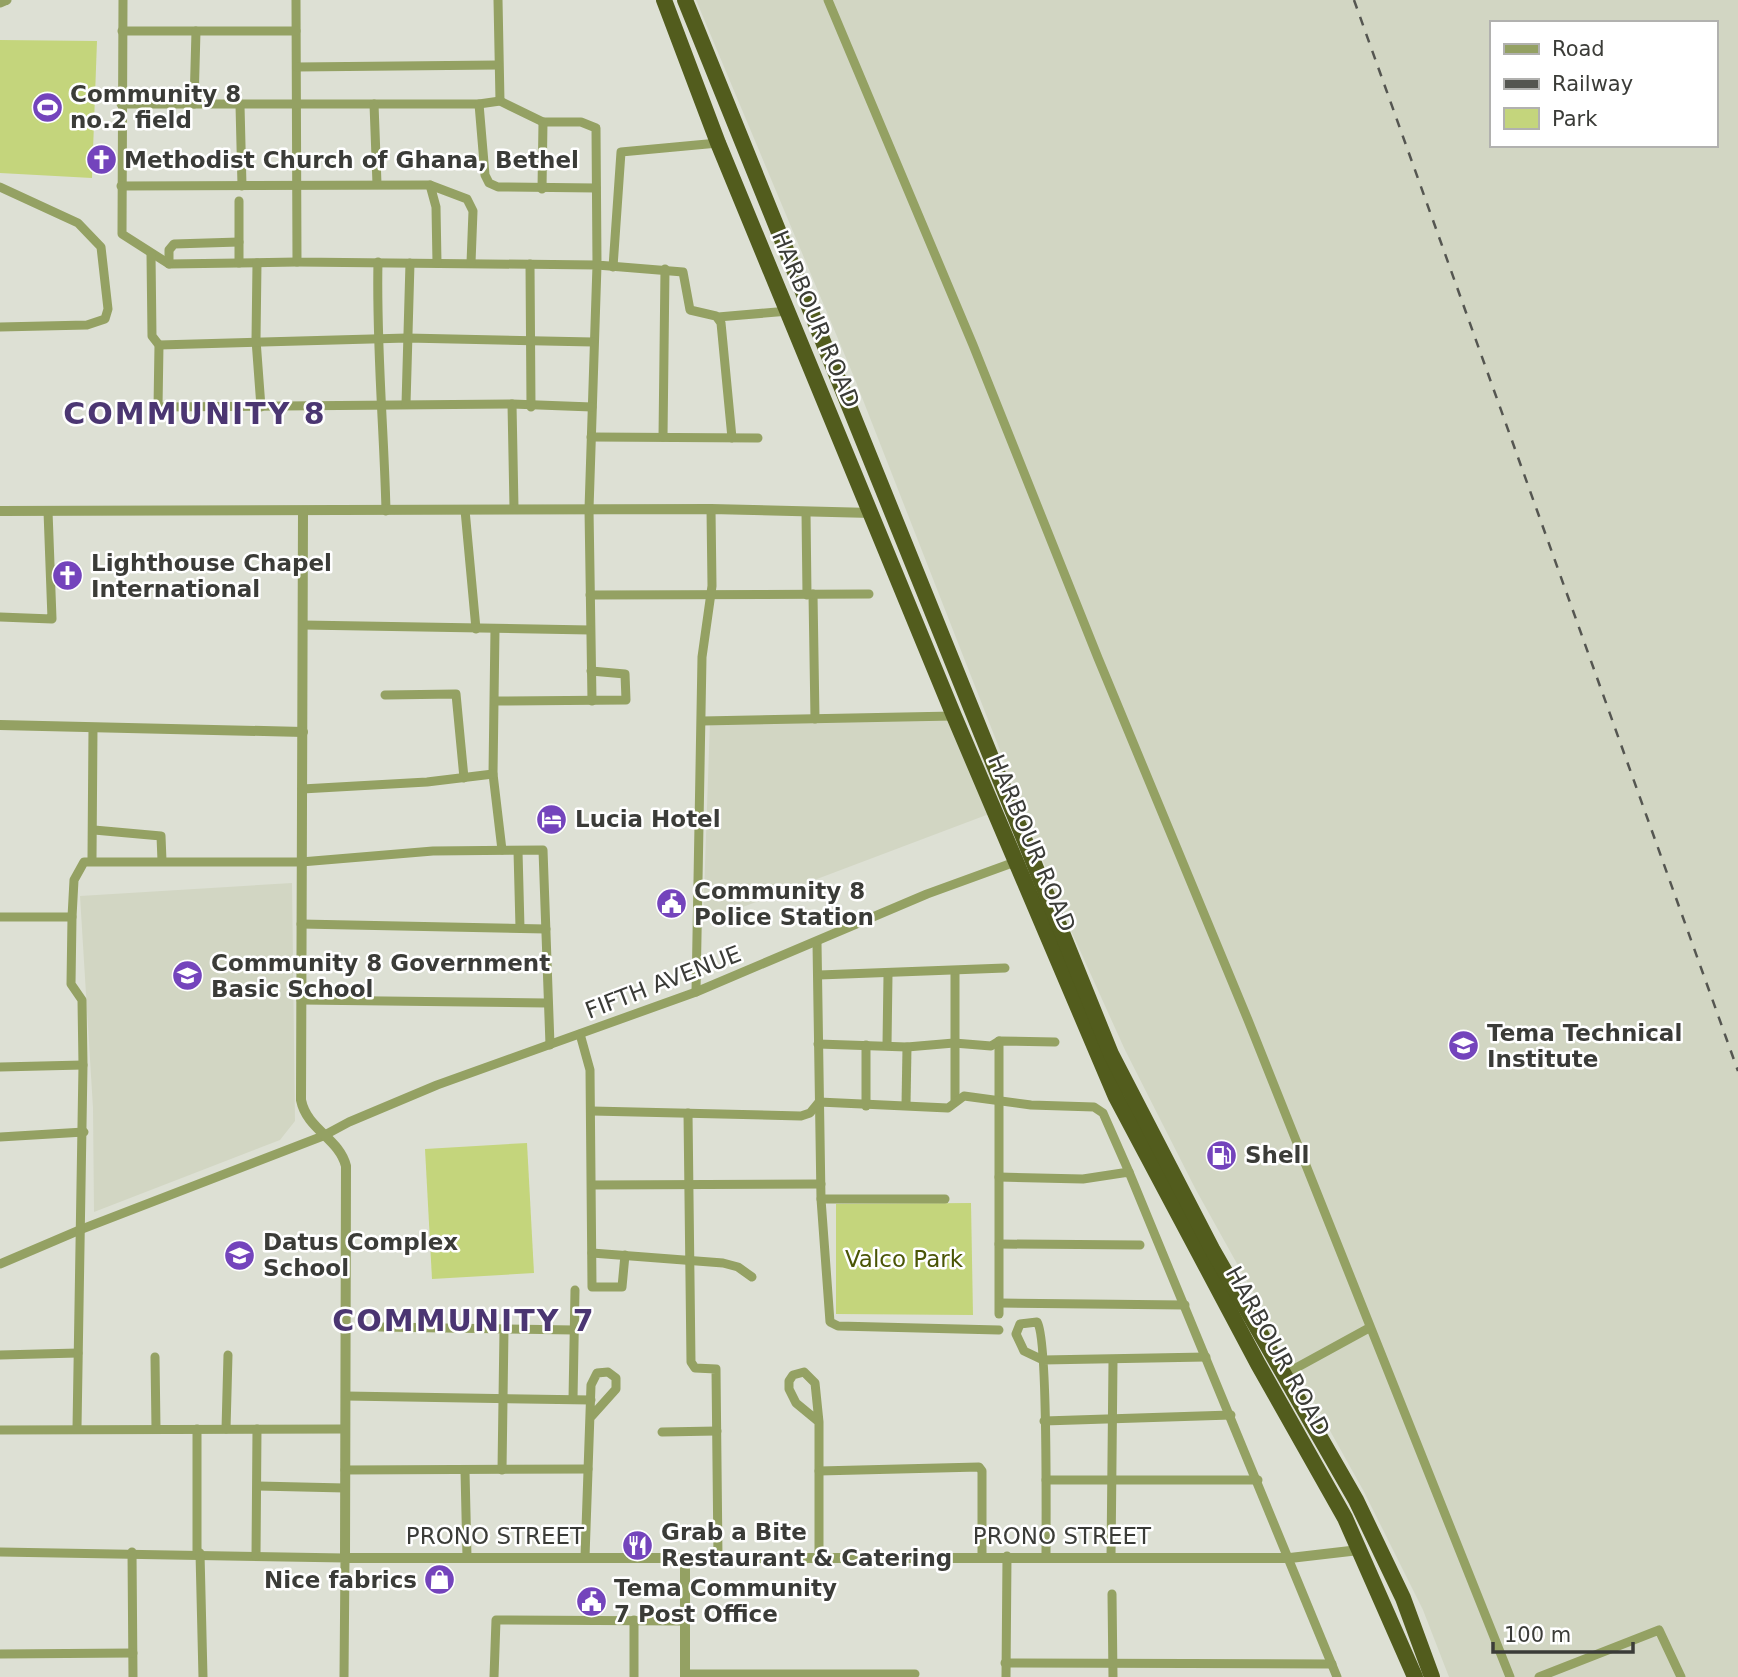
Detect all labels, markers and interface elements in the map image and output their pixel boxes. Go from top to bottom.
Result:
legend [1490,21,1717,147]
text: Road [1552,37,1605,61]
text: Railway [1552,72,1633,96]
place label: Community 8 no.2 field [70,81,241,133]
sports icon: Community 8 no.2 field [30,90,64,124]
text: Park [1552,107,1598,131]
church icon: Methodist Church of Ghana, Bethel [84,143,118,177]
place label: Methodist Church of Ghana, Bethel [124,147,579,173]
street label: HARBOUR ROAD [767,227,865,411]
district label: COMMUNITY 8 [63,396,327,431]
place label: Lighthouse Chapel International [91,550,332,602]
church icon: Lighthouse Chapel International [51,559,85,593]
street label: HARBOUR ROAD [983,751,1081,935]
hotel icon: Lucia Hotel [535,802,569,836]
place label: Lucia Hotel [575,806,721,832]
place label: Community 8 Police Station [694,878,874,930]
public building icon: Community 8 Police Station [654,887,688,921]
street label: FIFTH AVENUE [582,940,744,1024]
place label: Community 8 Government Basic School [211,950,550,1002]
school or university icon: Community 8 Government Basic School [171,959,205,993]
place label: Tema Technical Institute [1487,1020,1682,1072]
school or university icon: Tema Technical Institute [1447,1029,1481,1063]
fuel station icon: Shell [1205,1138,1239,1172]
place label: Shell [1245,1142,1309,1168]
place label: Datus Complex School [263,1229,458,1281]
school or university icon: Datus Complex School [223,1238,257,1272]
park label: Valco Park [845,1246,964,1272]
street label: HARBOUR ROAD [1221,1262,1335,1440]
district label: COMMUNITY 7 [332,1303,596,1338]
place label: Grab a Bite Restaurant & Catering [661,1519,952,1571]
street label: PRONO STREET [406,1523,585,1549]
street label: PRONO STREET [973,1523,1152,1549]
restaurant icon: Grab a Bite Restaurant & Catering [621,1528,655,1562]
shop icon: Nice fabrics [423,1563,457,1597]
place label: Nice fabrics [264,1567,417,1593]
place label: Tema Community 7 Post Office [614,1575,837,1627]
public building icon: Tema Community 7 Post Office [574,1584,608,1618]
scale bar [1493,1610,1633,1654]
text: 100 m [1504,1623,1571,1647]

